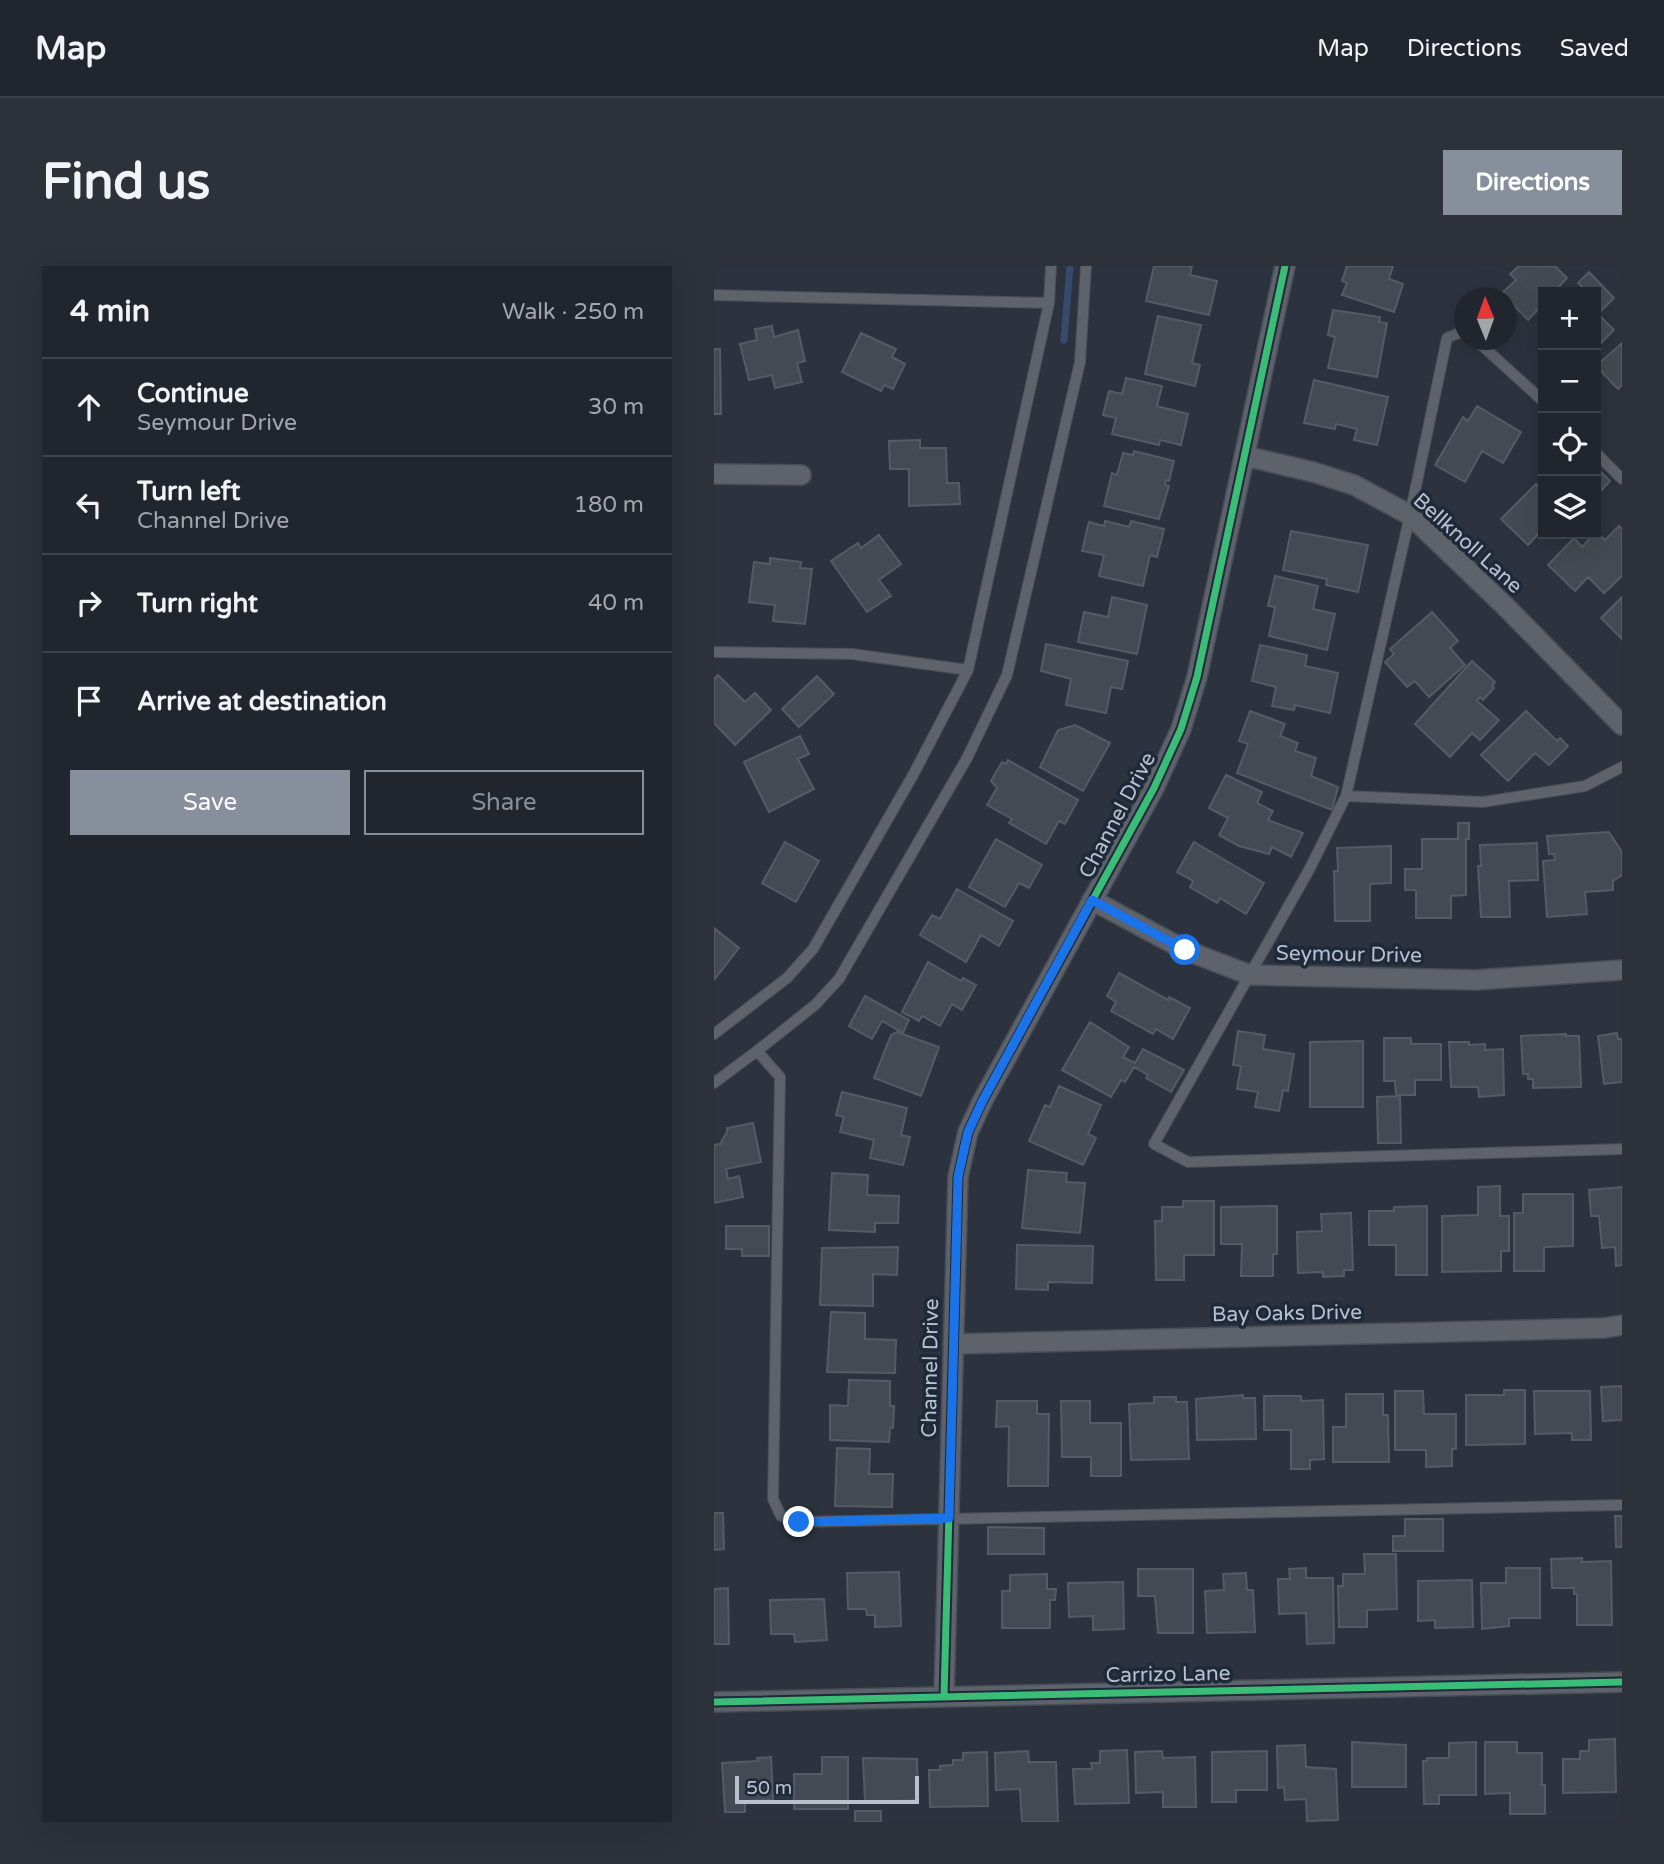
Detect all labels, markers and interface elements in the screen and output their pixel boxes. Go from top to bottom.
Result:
text: Map [35,29,106,68]
text: Map [1317,34,1369,63]
text: Directions [1407,34,1522,63]
text: Saved [1560,34,1629,63]
button: Directions [1443,150,1622,215]
text: Find us [42,153,210,212]
north arrow [1454,287,1517,350]
map controls [1538,287,1601,539]
button: + [1538,287,1601,350]
text: 4 min [70,293,150,330]
text: Walk · 250 m [502,298,644,326]
button: − [1538,350,1601,413]
text: Continue [137,378,249,409]
icon: ahead [70,388,108,426]
text: 30 m [588,393,644,421]
text: Seymour Drive [137,409,297,437]
button: locate [1538,413,1601,476]
text: Turn left [137,476,240,507]
button: layers [1538,476,1601,539]
icon: left [70,486,108,524]
street label: Bellknoll Lane [1408,488,1527,599]
text: 180 m [574,491,644,519]
text: Channel Drive [137,507,289,535]
icon: right [70,584,108,622]
text: Turn right [137,588,258,619]
text: 40 m [588,589,644,617]
icon: arrive [70,682,108,720]
text: Arrive at destination [137,686,387,717]
street label: Channel Drive [1074,748,1161,882]
button: Save [70,770,350,835]
button: Share [364,770,644,835]
route start [1169,934,1200,965]
street label: Seymour Drive [1276,941,1422,968]
street label: Channel Drive [917,1298,944,1438]
street label: Bay Oaks Drive [1212,1300,1362,1327]
route end [783,1506,814,1537]
street label: Carrizo Lane [1105,1661,1231,1688]
scale bar [735,1773,919,1805]
text: 50 m [746,1777,792,1799]

